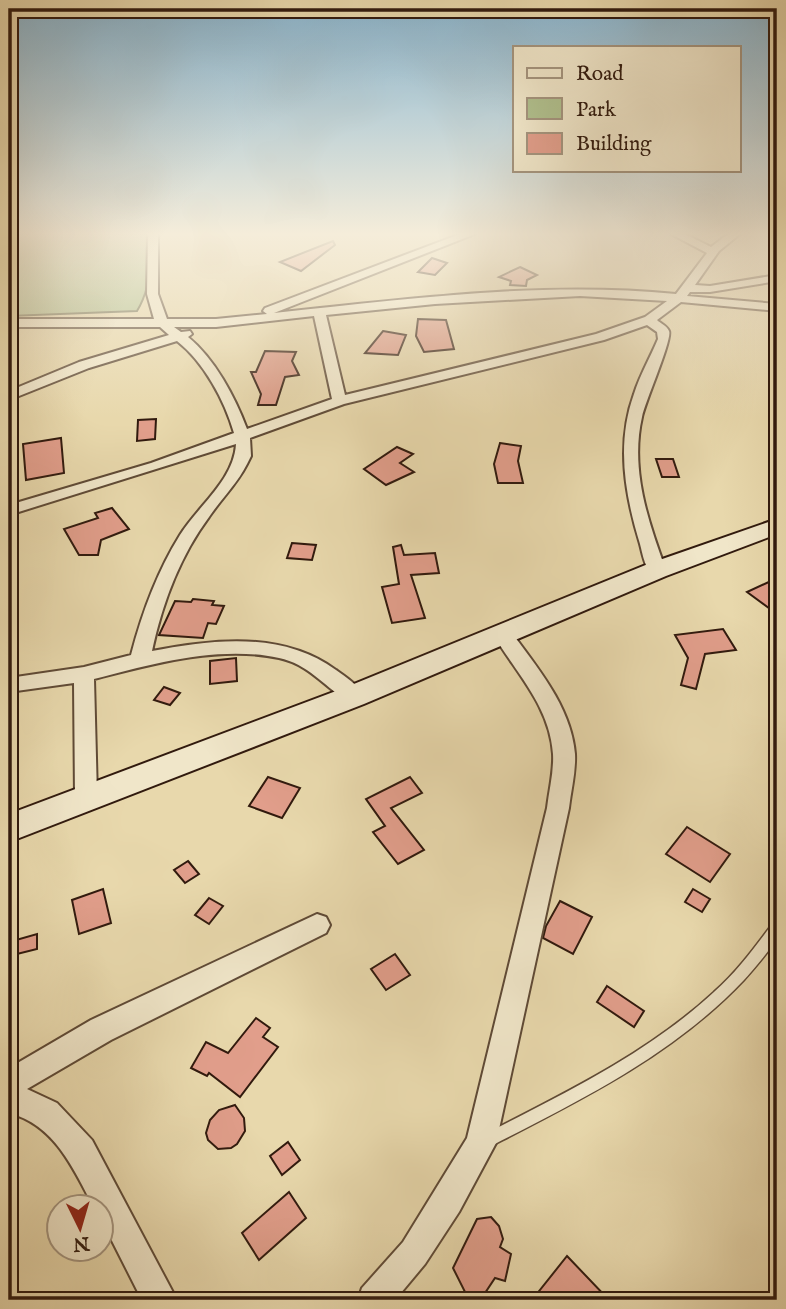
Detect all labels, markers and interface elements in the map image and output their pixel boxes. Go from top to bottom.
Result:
legend [513,46,740,172]
text: Road [576,61,624,88]
text: Park [576,97,617,124]
text: Building [576,131,652,158]
north arrow [46,1194,116,1264]
text: N [72,1230,92,1256]

